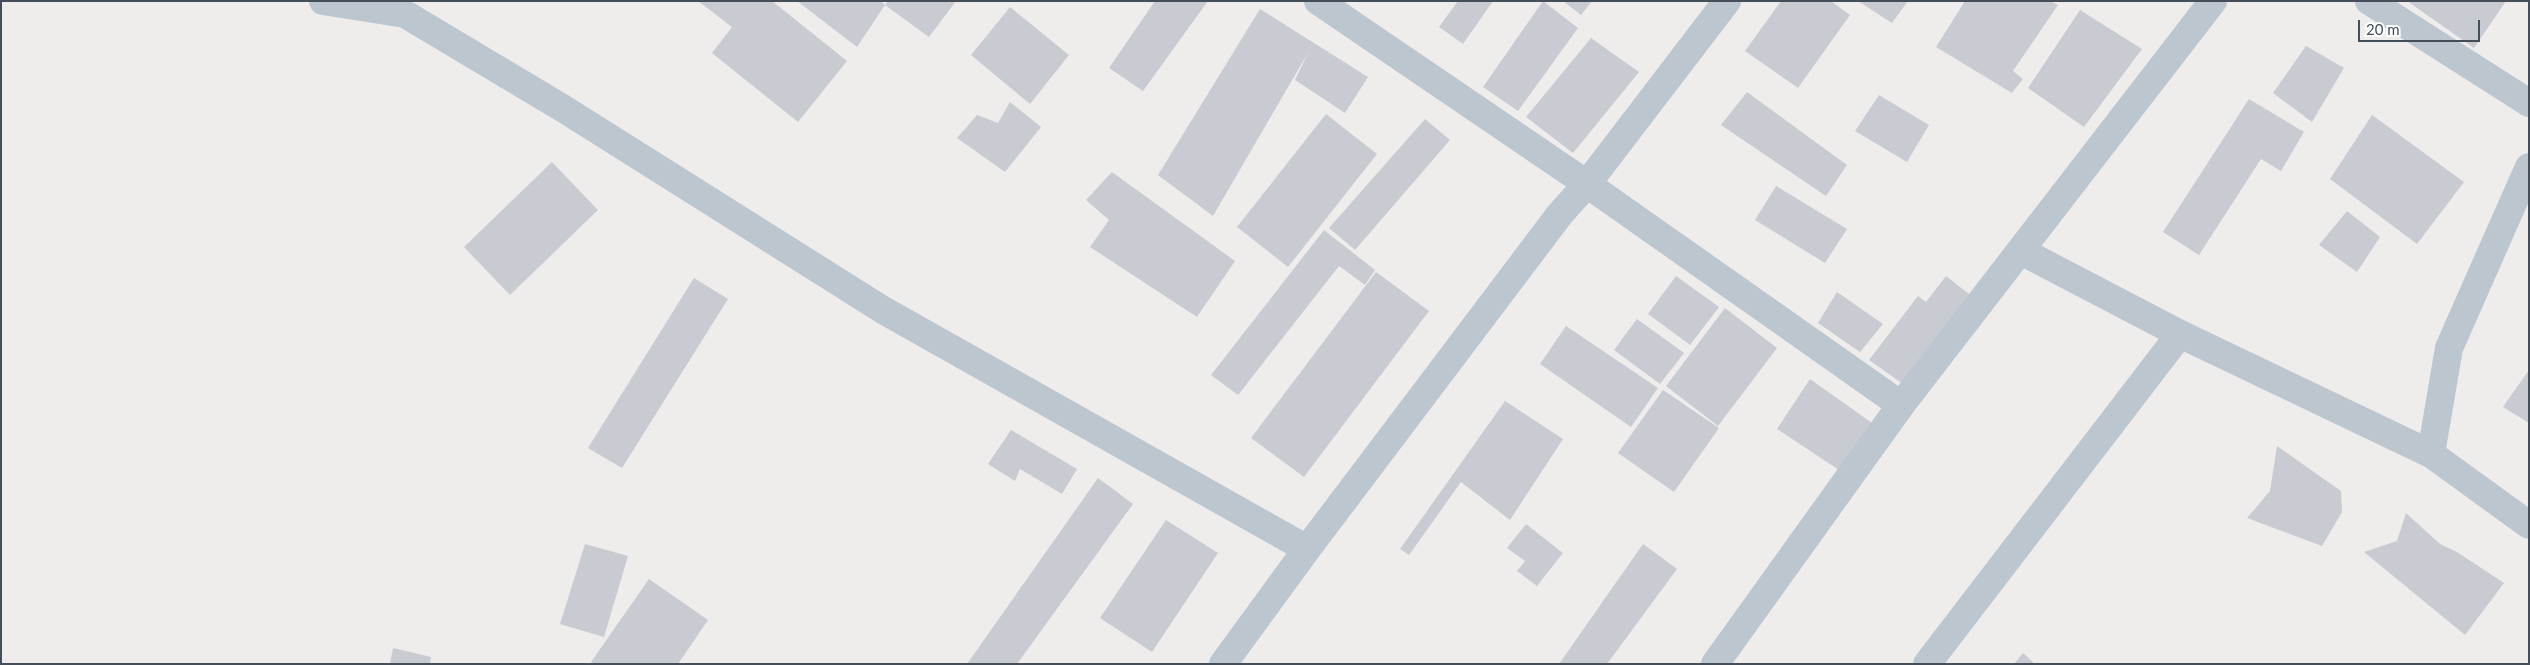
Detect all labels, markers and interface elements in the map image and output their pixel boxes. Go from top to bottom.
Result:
scale bar [2360,10,2482,42]
text: 20 m [2366,20,2400,38]

